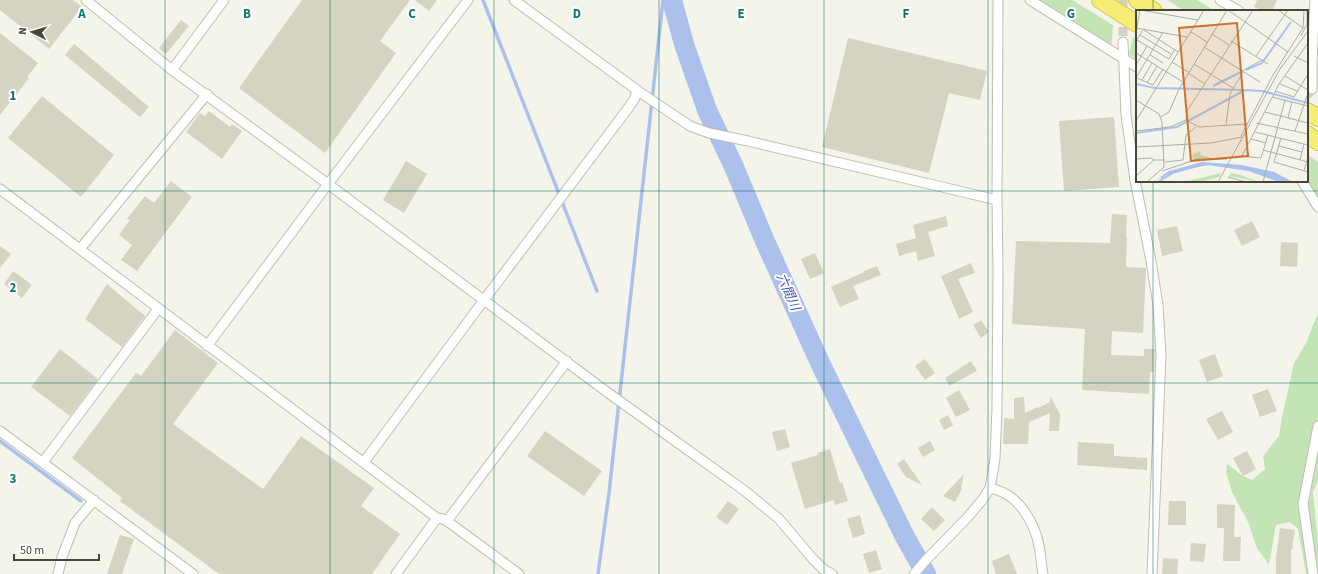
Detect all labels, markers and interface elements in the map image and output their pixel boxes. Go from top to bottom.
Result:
text: A [77,5,86,23]
text: B [243,5,251,23]
text: C [408,5,416,23]
text: D [573,5,581,23]
text: E [737,5,745,23]
text: F [903,5,910,23]
text: G [1067,5,1075,23]
inset map [1136,10,1308,182]
north arrow [12,12,52,52]
text: N [15,27,30,35]
text: 1 [10,87,17,105]
water label: 六間川 [772,271,805,315]
text: 2 [10,279,17,297]
text: 3 [10,470,17,488]
scale bar [14,536,99,562]
text: 50 m [20,542,44,559]

